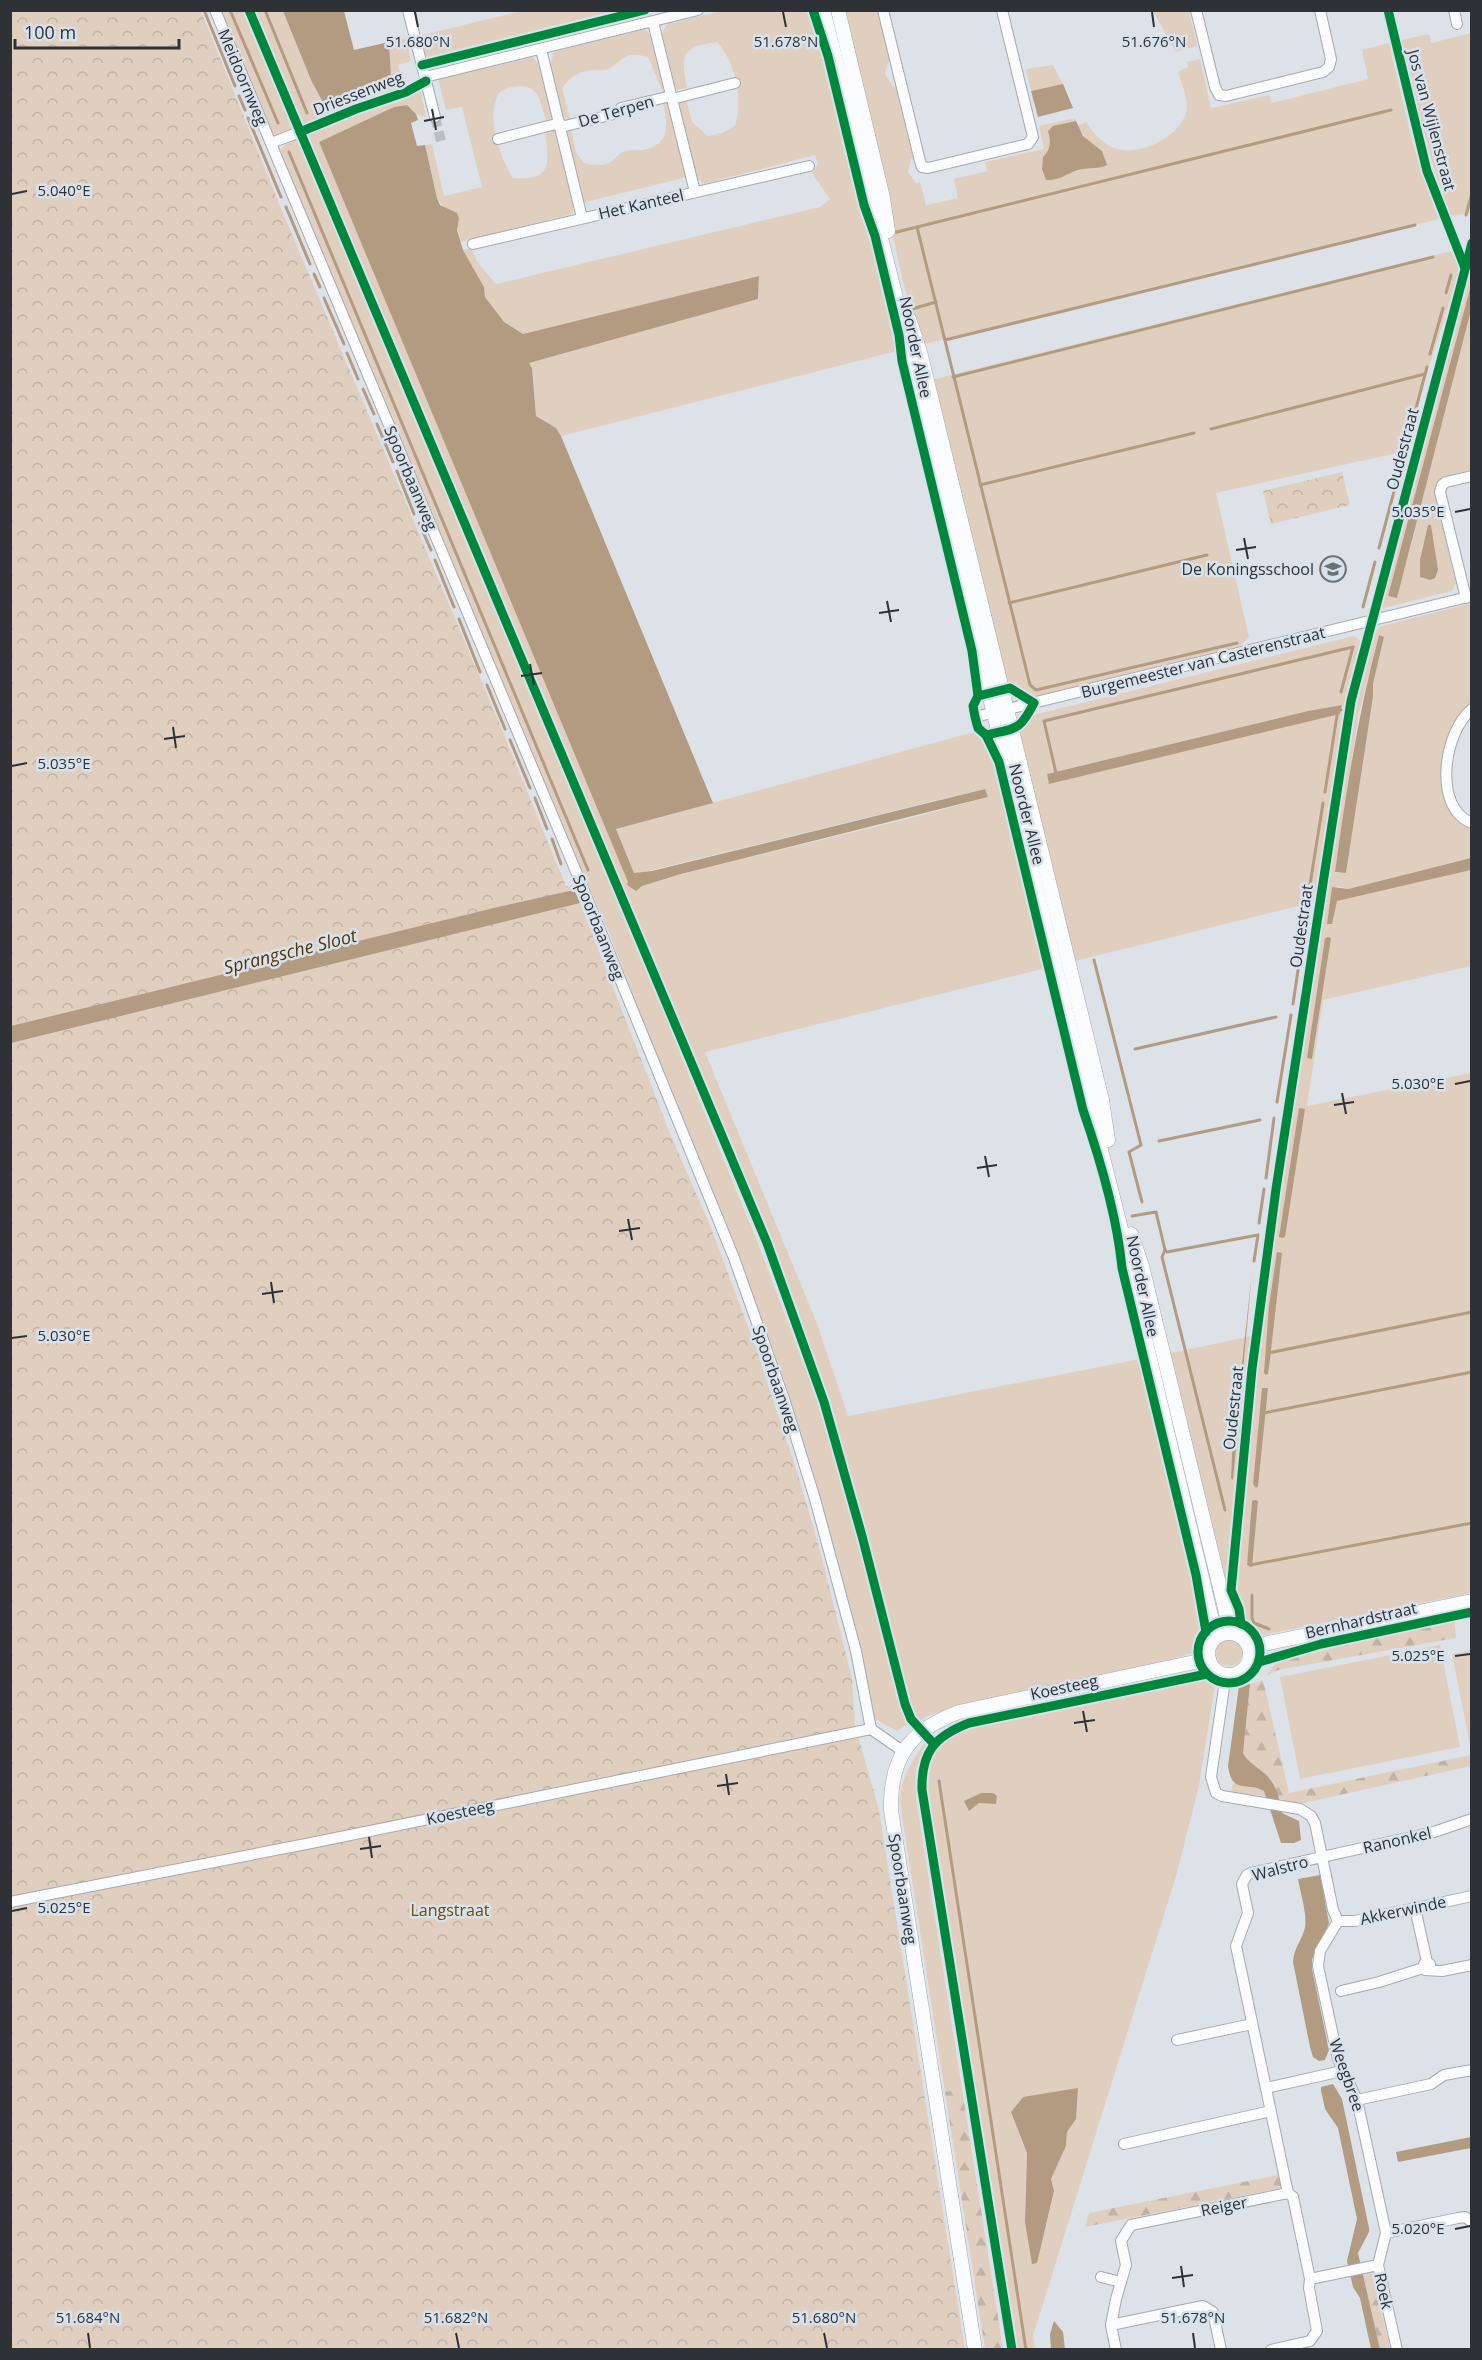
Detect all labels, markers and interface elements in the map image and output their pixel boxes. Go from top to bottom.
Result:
scale bar [15,12,178,50]
text: 100 m [24,20,76,44]
street label: Meidoornweg [213,25,273,129]
text: 51.680°N [386,31,450,51]
text: 51.678°N [754,31,818,51]
text: 51.676°N [1122,31,1186,51]
street label: Jos van Wijlenstraat [1402,45,1462,193]
street label: Driessenweg [310,66,407,120]
street label: De Terpen [576,90,656,132]
text: 5.040°E [37,180,91,200]
street label: Het Kanteel [596,184,686,224]
street label: Noorder Allee [894,294,938,400]
street label: Oudestraat [1380,405,1424,493]
street label: Spoorbaanweg [379,422,443,534]
text: 5.035°E [1391,501,1445,521]
school or university icon: De Koningsschool [1318,554,1348,584]
place label: De Koningsschool [1181,558,1314,580]
street label: Burgemeester van Casterenstraat [1079,621,1328,703]
text: 5.035°E [37,753,91,773]
street label: Noorder Allee [1004,761,1050,867]
street label: Spoorbaanweg [568,871,630,983]
street label: Oudestraat [1284,882,1318,969]
water label: Sprangsche Sloot [221,923,360,979]
text: 5.030°E [1391,1073,1445,1093]
street label: Noorder Allee [1121,1233,1165,1339]
street label: Spoorbaanweg [747,1323,805,1436]
text: 5.030°E [37,1325,91,1345]
street label: Oudestraat [1218,1365,1248,1451]
street label: Bernhardstraat [1303,1596,1419,1644]
text: 5.025°E [1391,1645,1445,1665]
street label: Koesteeg [1028,1669,1100,1705]
street label: Koesteeg [424,1794,496,1830]
street label: Ranonkel [1361,1821,1433,1859]
street label: Spoorbaanweg [883,1832,923,1946]
street label: Walstro [1250,1850,1310,1886]
street label: Akkerwinde [1358,1890,1448,1930]
text: 5.025°E [37,1897,91,1917]
park label: Langstraat [410,1899,490,1921]
street label: Weegbree [1324,2036,1370,2114]
street label: Reiger [1199,2191,1250,2221]
text: 5.020°E [1391,2218,1445,2238]
street label: Roek [1369,2271,1399,2312]
text: 51.684°N [56,2307,120,2327]
text: 51.682°N [424,2307,488,2327]
text: 51.680°N [792,2307,856,2327]
text: 51.678°N [1161,2307,1225,2327]

